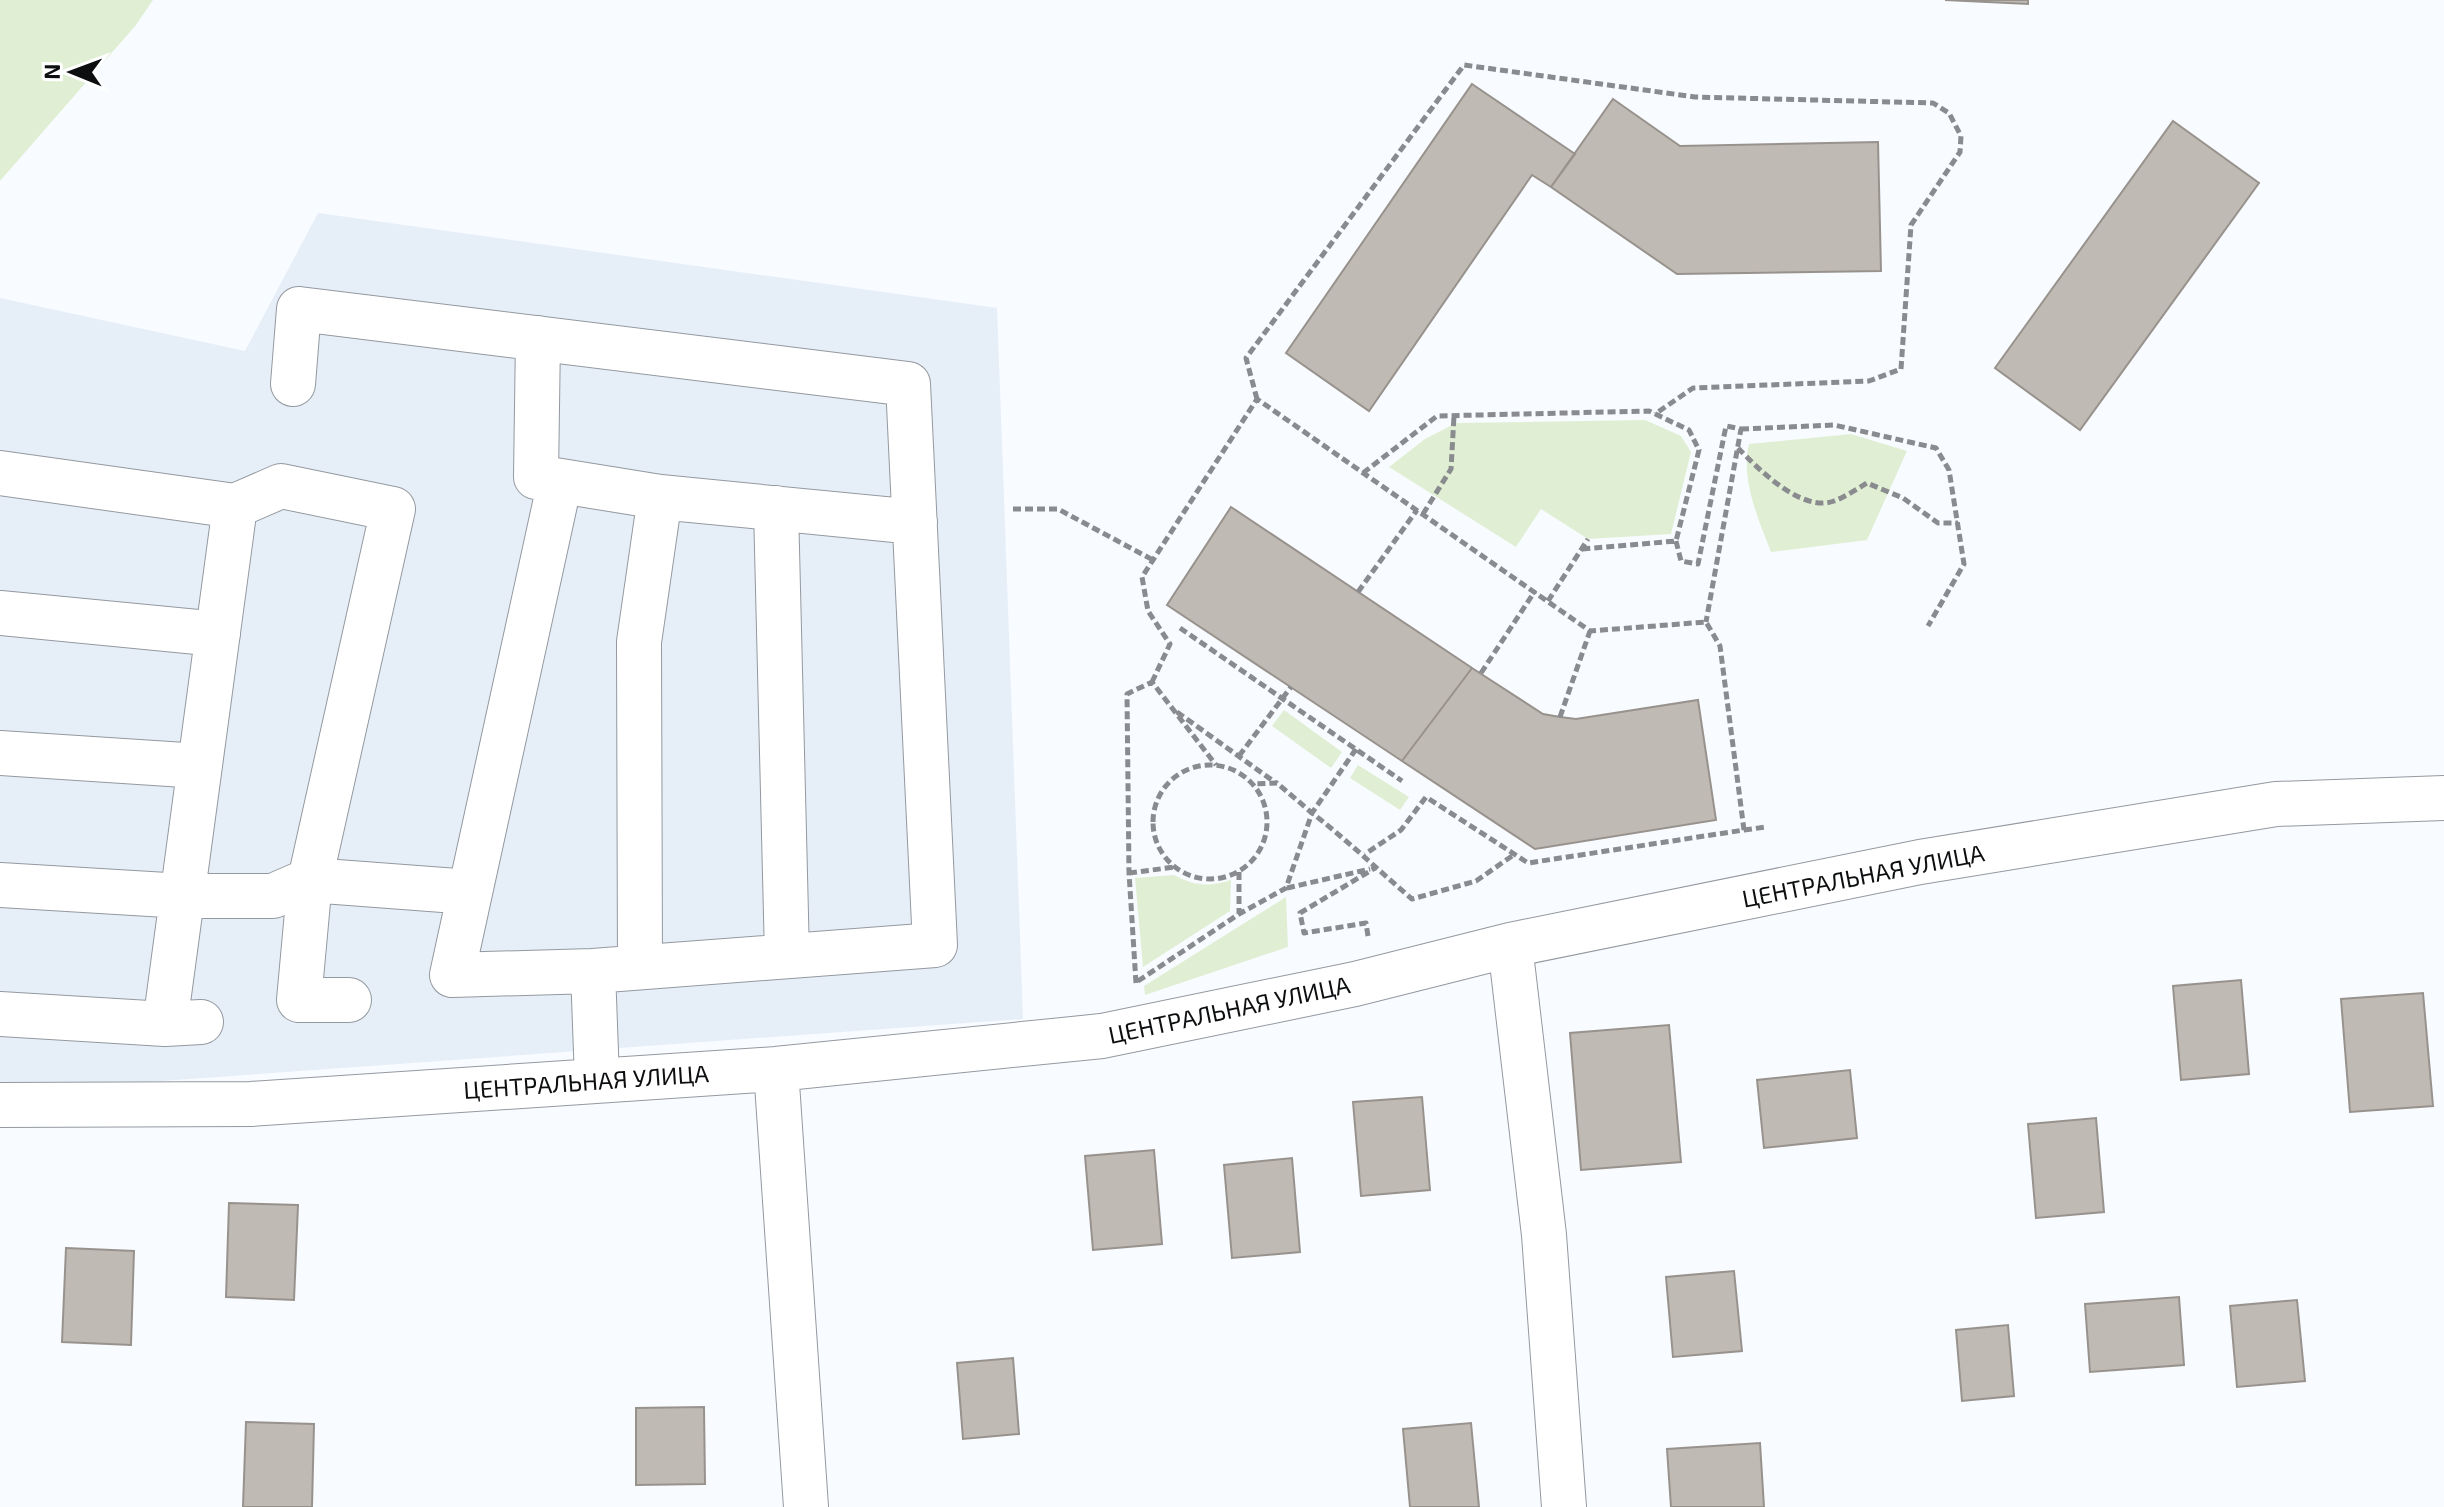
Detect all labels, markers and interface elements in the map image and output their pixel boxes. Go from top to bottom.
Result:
north arrow [32,32,112,112]
text: N [38,63,64,80]
street label: ЦЕНТРАЛЬНАЯ УЛИЦА [1739,837,1987,913]
street label: ЦЕНТРАЛЬНАЯ УЛИЦА [1106,969,1352,1049]
street label: ЦЕНТРАЛЬНАЯ УЛИЦА [462,1058,710,1104]

